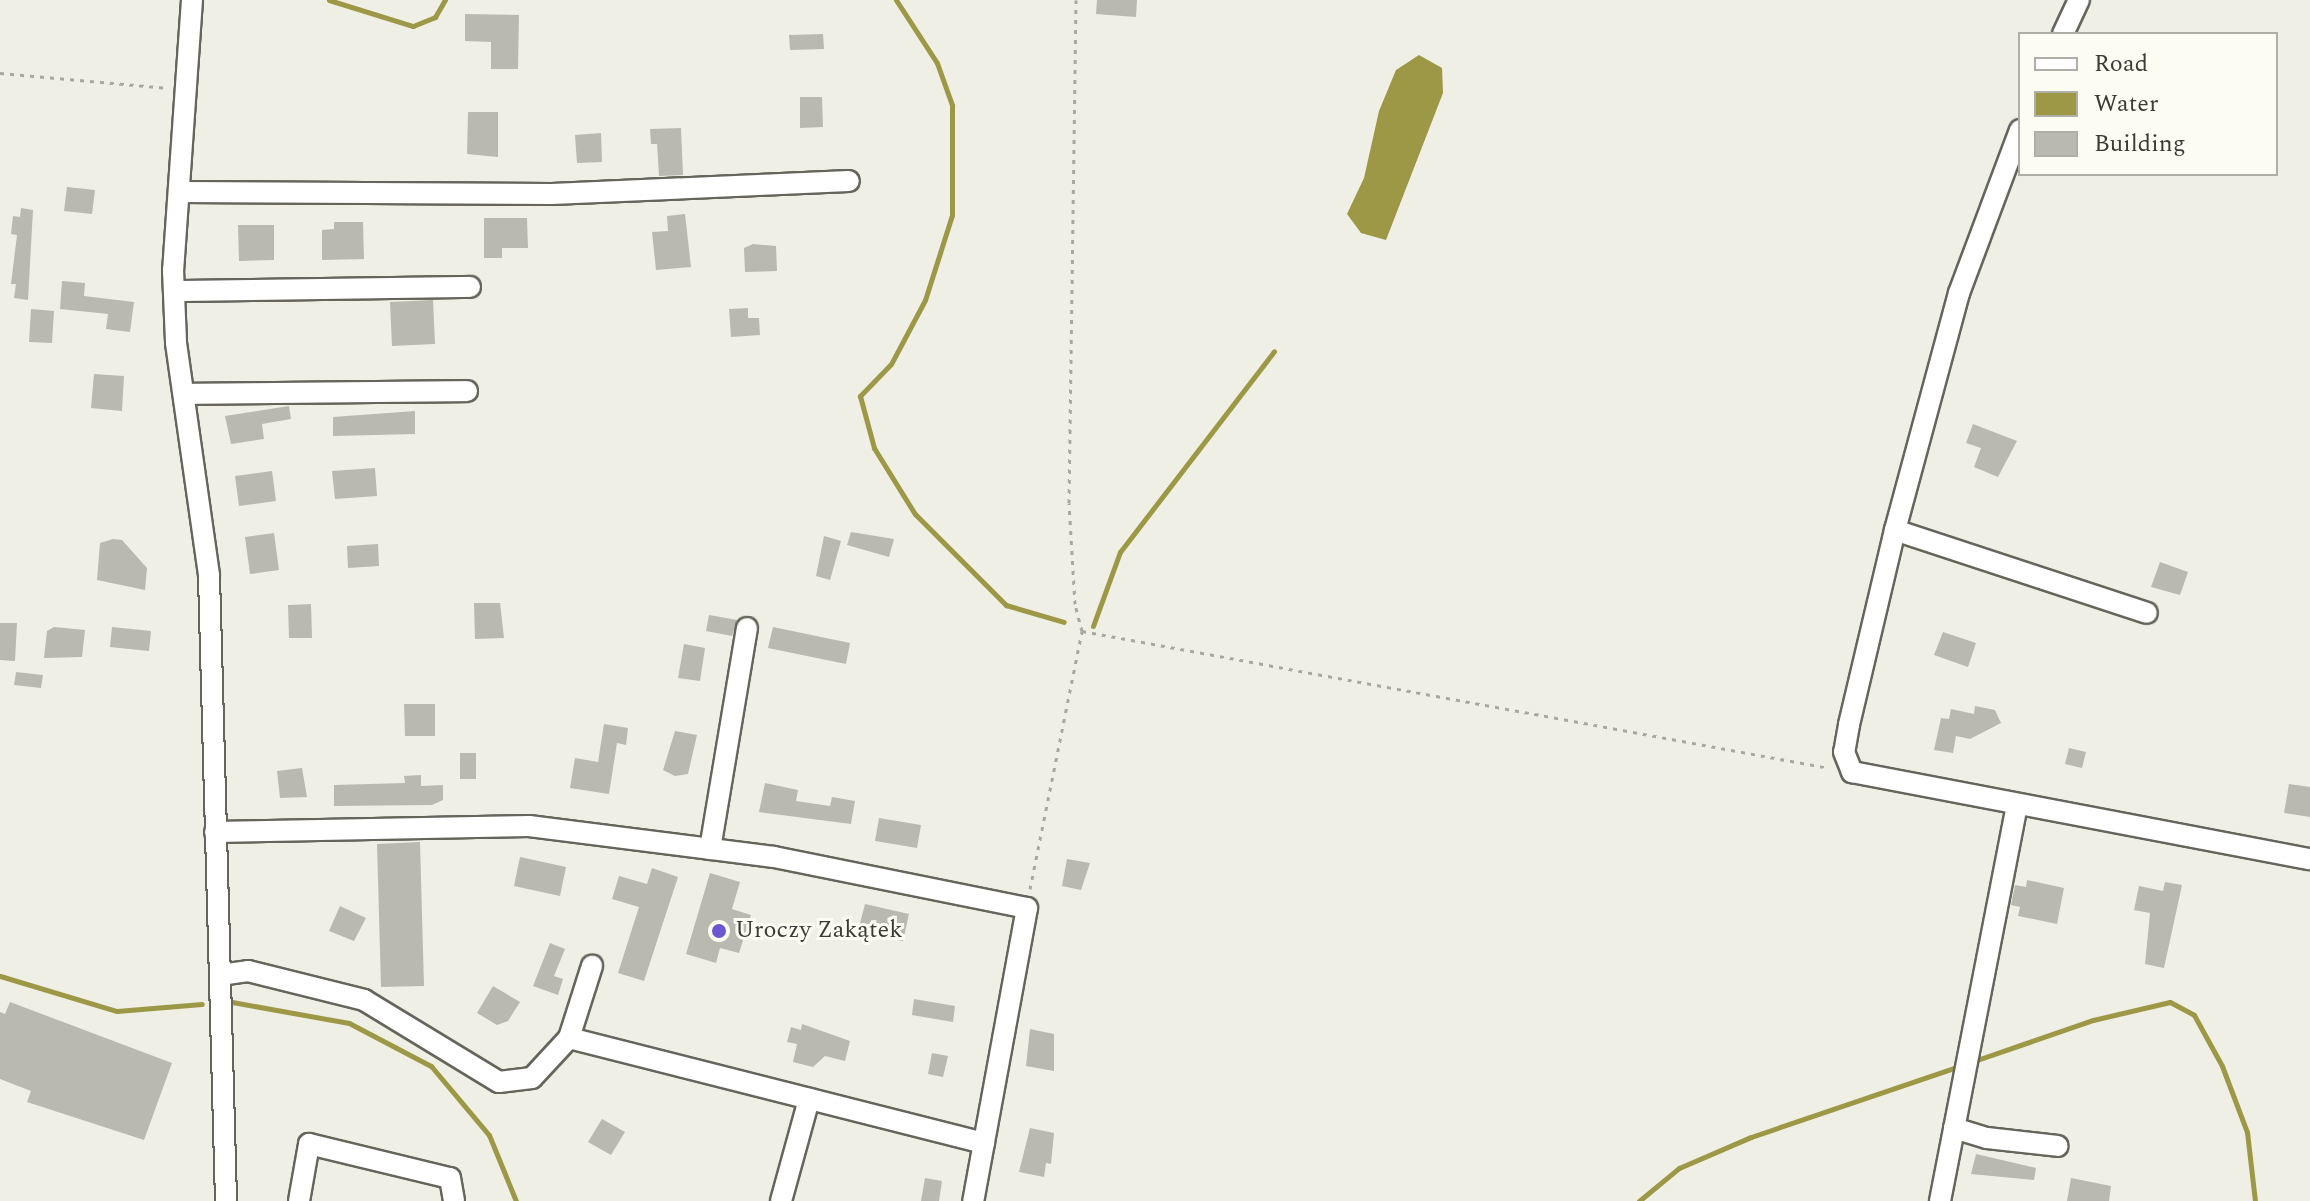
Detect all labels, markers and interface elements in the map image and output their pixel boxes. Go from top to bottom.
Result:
legend [2018,32,2278,176]
text: Road [2094,46,2148,82]
text: Water [2094,86,2158,122]
text: Building [2094,126,2186,162]
place label: Uroczy Zakątek [735,917,903,945]
marker: Uroczy Zakątek [710,922,728,940]

